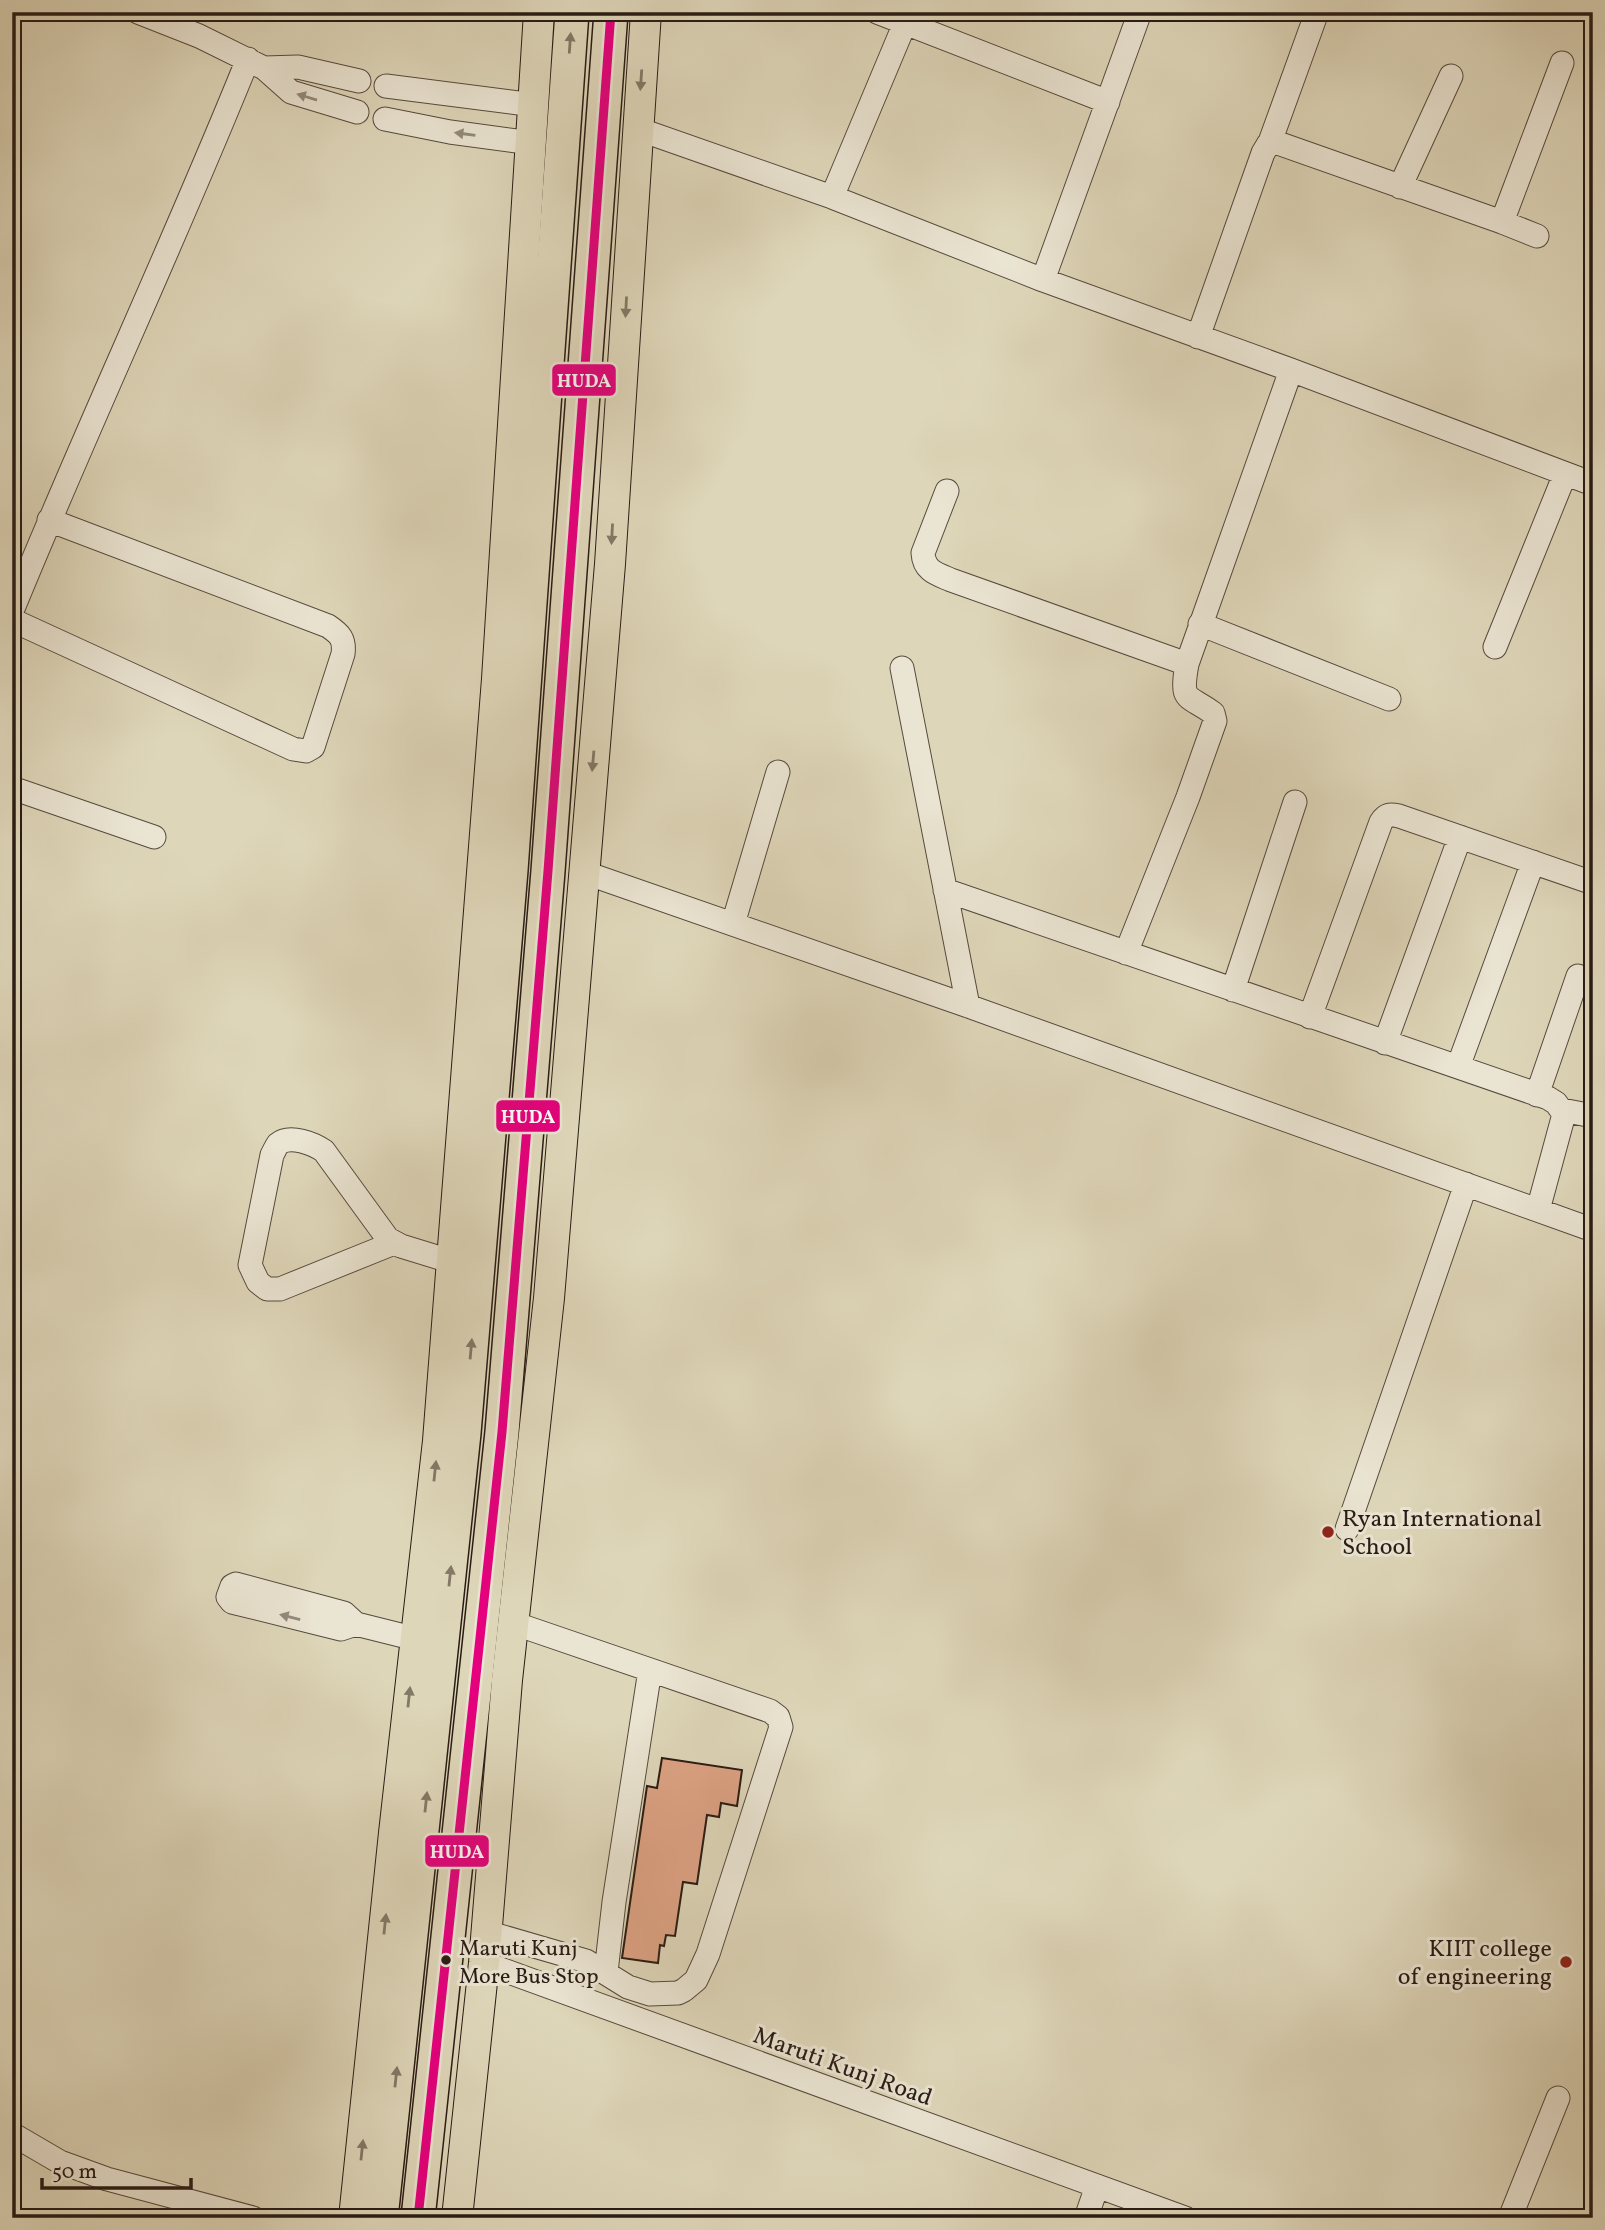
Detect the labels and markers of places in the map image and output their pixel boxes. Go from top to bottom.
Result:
place label: Ryan International School [1342,1503,1542,1565]
marker: Ryan International School [1320,1524,1336,1540]
place label: KIIT college of engineering [1398,1933,1552,1995]
place label: Maruti Kunj More Bus Stop [459,1934,599,1993]
marker: Maruti Kunj More Bus Stop [439,1953,453,1967]
marker: KIIT college of engineering [1558,1954,1574,1970]

